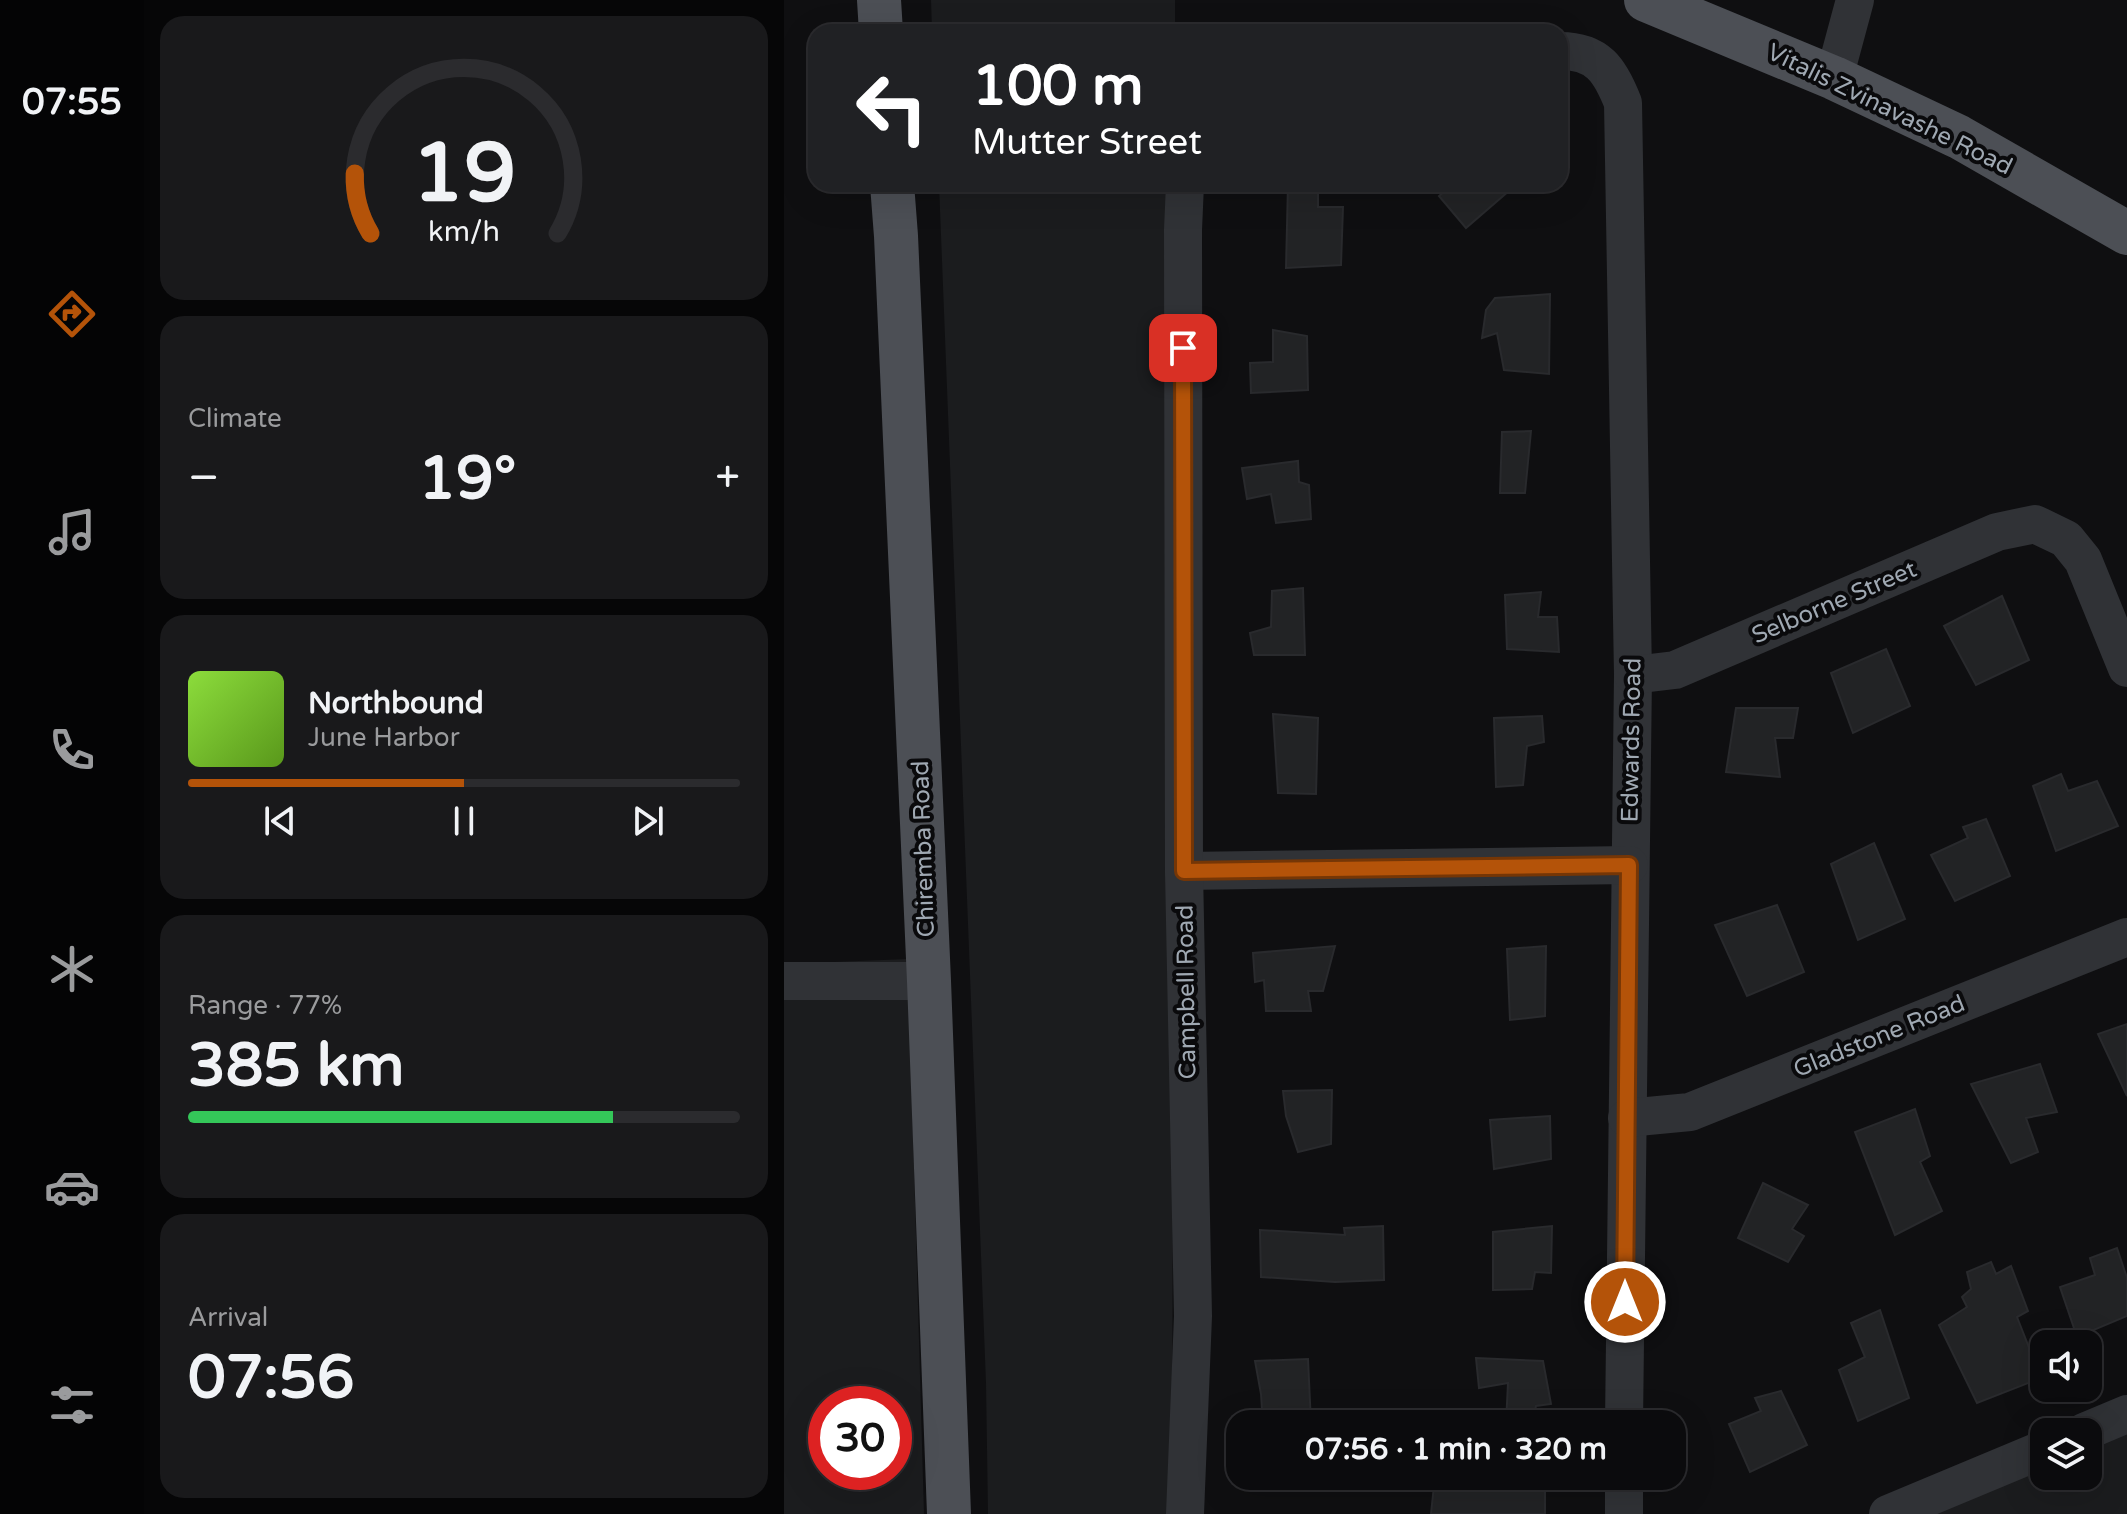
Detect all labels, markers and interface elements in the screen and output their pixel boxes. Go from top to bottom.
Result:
street label: Vitalis Zvinavashe Road [1763,37,2017,181]
text: 100 m [972,53,1143,120]
icon: left [840,56,944,160]
text: 07:55 [22,81,122,124]
text: Mutter Street [972,121,1202,164]
text: 19 [412,123,516,223]
text: km/h [428,215,500,249]
icon: directions [44,286,100,342]
pin [1149,314,1217,382]
icon: arrive [1161,326,1205,370]
text: Climate [188,403,282,434]
text: 19° [418,443,516,515]
text: − [188,452,219,505]
text: + [715,452,740,505]
icon: music [44,504,100,560]
street label: Selborne Street [1747,555,1921,650]
street label: Edwards Road [1616,658,1647,823]
text: Northbound [308,685,484,722]
icon: phone [44,722,100,778]
text: June Harbor [308,722,460,753]
street label: Chiremba Road [906,760,941,938]
icon: previous [258,799,302,843]
icon: pause [442,799,486,843]
icon: next [626,799,670,843]
street label: Campbell Road [1170,904,1203,1080]
icon: climate [44,941,100,997]
street label: Gladstone Road [1789,989,1969,1084]
text: Range · 77% [188,990,342,1021]
text: 385 km [188,1030,404,1102]
icon: car [44,1159,100,1215]
position arrow [1583,1260,1667,1344]
text: Arrival [188,1302,268,1333]
map controls [2030,1330,2102,1490]
button: sound [2030,1330,2102,1402]
text: 07:56 [188,1342,354,1414]
icon: filters [44,1377,100,1433]
speed limit sign: 30 [808,1386,912,1490]
button: layers [2030,1418,2102,1490]
text: 07:56 · 1 min · 320 m [1305,1431,1607,1468]

